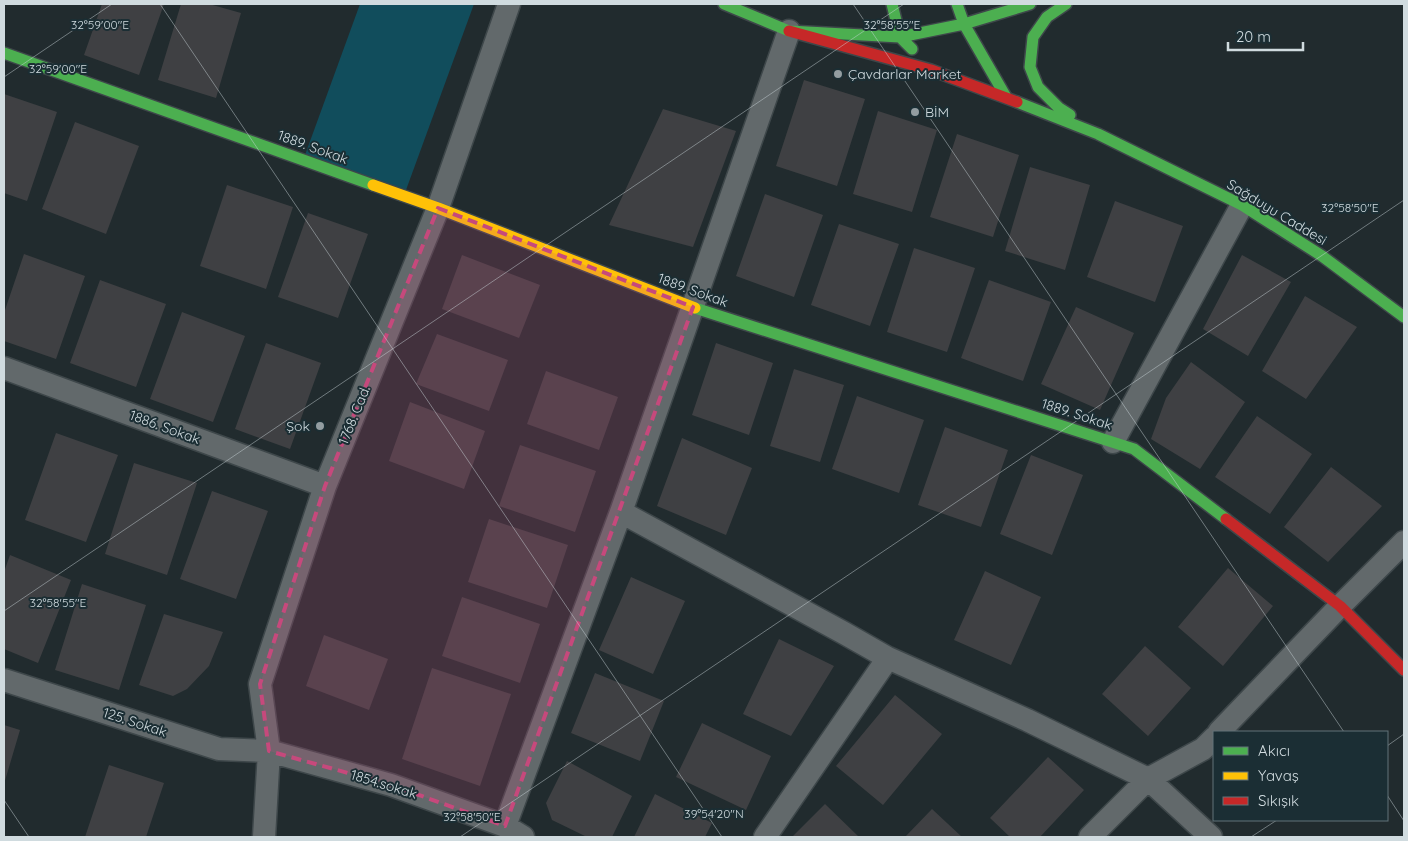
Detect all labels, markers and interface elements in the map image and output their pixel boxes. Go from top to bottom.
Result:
text: 32°59'00"E [71,17,129,32]
text: 32°58'55"E [864,17,921,32]
scale bar [1228,20,1303,52]
text: 20 m [1236,27,1271,46]
text: 32°59'00"E [29,61,87,76]
place label: Çavdarlar Market [848,65,962,83]
marker: Çavdarlar Market [832,68,844,80]
place label: BİM [925,103,949,121]
marker: BİM [909,106,921,118]
street label: 1889. Sokak [275,126,351,168]
street label: Sağduyu Caddesi [1224,175,1330,249]
text: 32°58'50"E [1321,200,1379,215]
street label: 1889. Sokak [655,269,731,311]
street label: 1768. Cad. [334,383,374,447]
street label: 1889. Sokak [1039,394,1115,434]
street label: 1886. Sokak [127,406,203,448]
place label: Şok [286,417,310,435]
marker: Şok [314,420,326,432]
text: 32°58'55"E [30,595,87,610]
street label: 125. Sokak [101,703,169,741]
legend [1213,731,1388,821]
text: Akıcı [1258,741,1290,760]
street label: 1854.sokak [349,765,419,803]
text: Yavaş [1258,766,1299,785]
text: Sıkışık [1258,791,1299,810]
text: 39°54'20"N [684,806,744,821]
text: 32°58'50"E [443,809,501,824]

